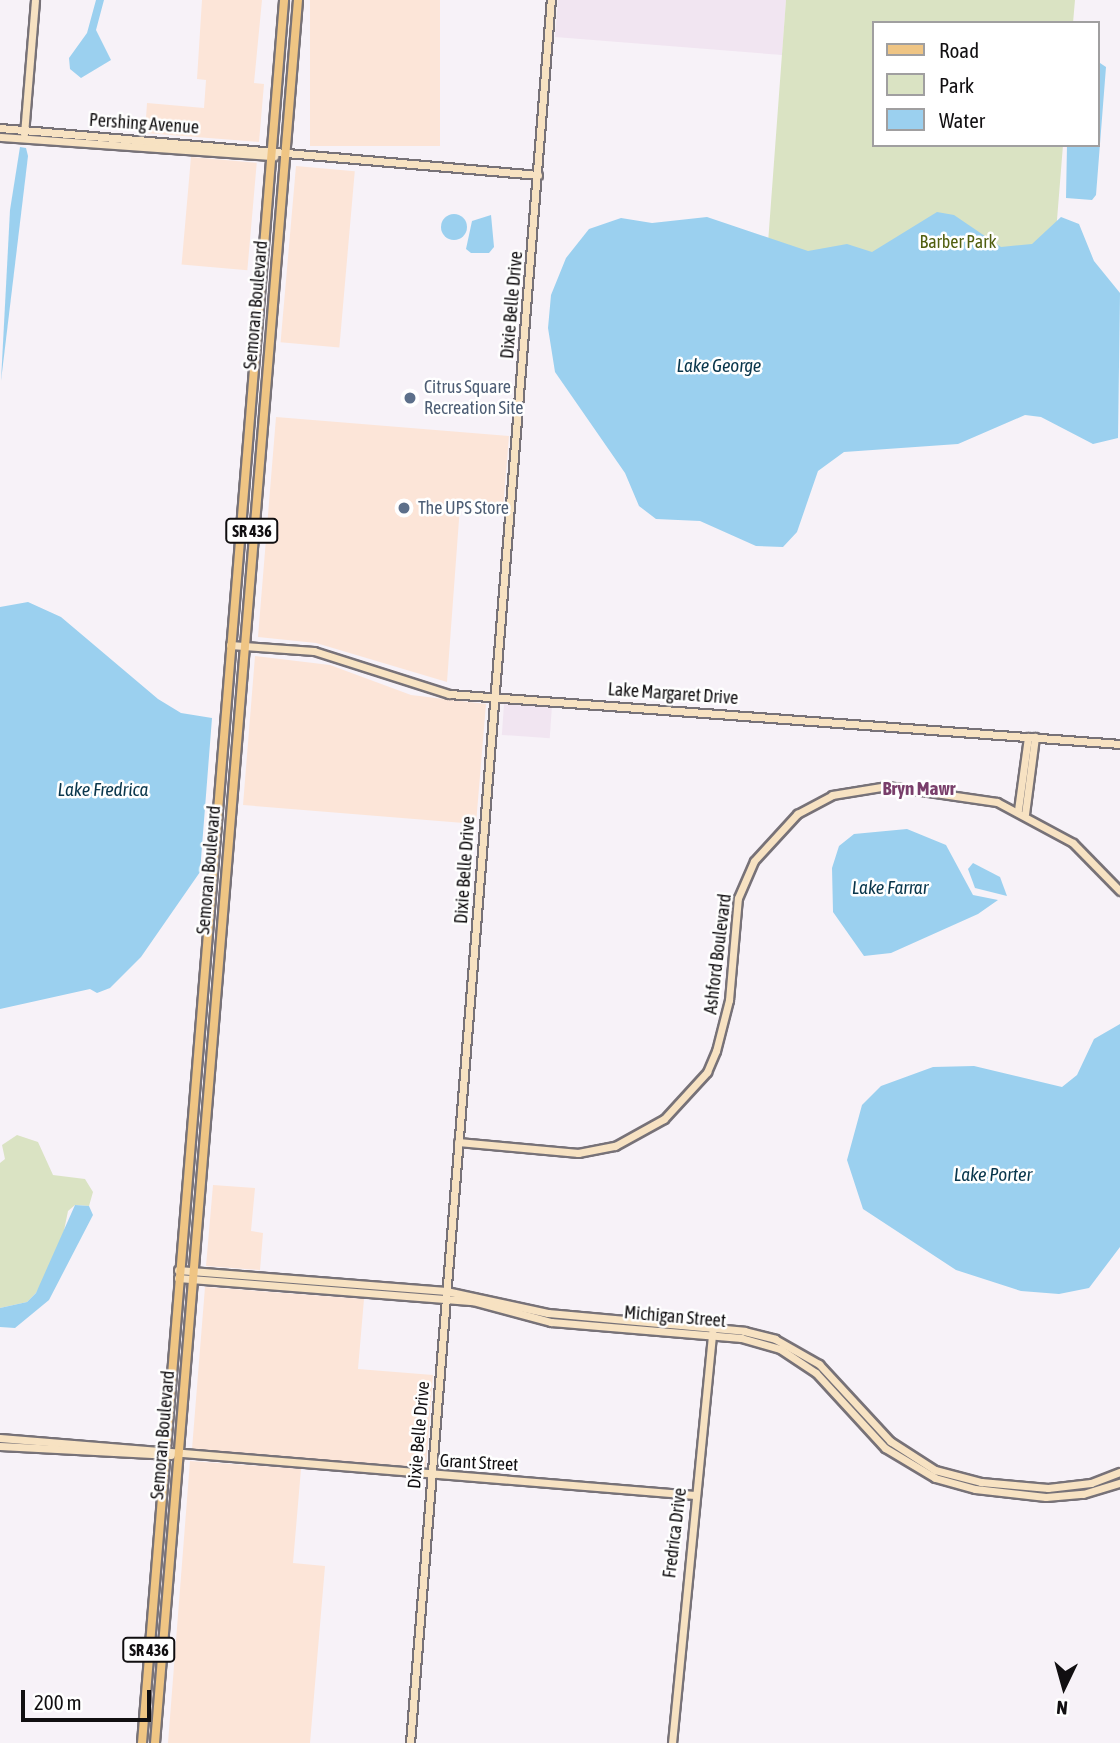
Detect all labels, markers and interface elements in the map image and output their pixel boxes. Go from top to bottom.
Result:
legend [872,21,1099,147]
text: Road [939,38,979,62]
text: Park [939,73,974,97]
text: Water [939,108,985,132]
street label: Pershing Avenue [88,109,200,139]
park label: Barber Park [920,231,996,253]
street label: Semoran Boulevard [240,240,272,370]
street label: Dixie Belle Drive [497,250,527,360]
water label: Lake George [677,355,761,377]
place label: Citrus Square Recreation Site [424,377,523,420]
marker: Citrus Square Recreation Site [402,390,418,406]
place label: The UPS Store [418,497,509,519]
marker: The UPS Store [396,500,412,516]
road number: SR 436 [224,518,280,544]
street label: Lake Margaret Drive [607,679,739,709]
district label: Bryn Mawr [883,778,955,800]
water label: Lake Fredrica [58,779,148,801]
street label: Semoran Boulevard [193,805,225,935]
street label: Dixie Belle Drive [450,815,480,925]
water label: Lake Farrar [852,877,928,899]
street label: Ashford Boulevard [700,892,736,1016]
water label: Lake Porter [954,1164,1032,1186]
street label: Michigan Street [623,1302,727,1332]
street label: Semoran Boulevard [147,1370,179,1500]
street label: Dixie Belle Drive [404,1380,434,1490]
street label: Grant Street [439,1450,519,1476]
street label: Fredrica Drive [659,1487,691,1579]
road number: SR 436 [121,1638,177,1662]
north arrow [1029,1652,1099,1722]
scale bar [24,1676,154,1720]
text: 200 m [34,1690,82,1714]
text: N [1056,1696,1069,1719]

